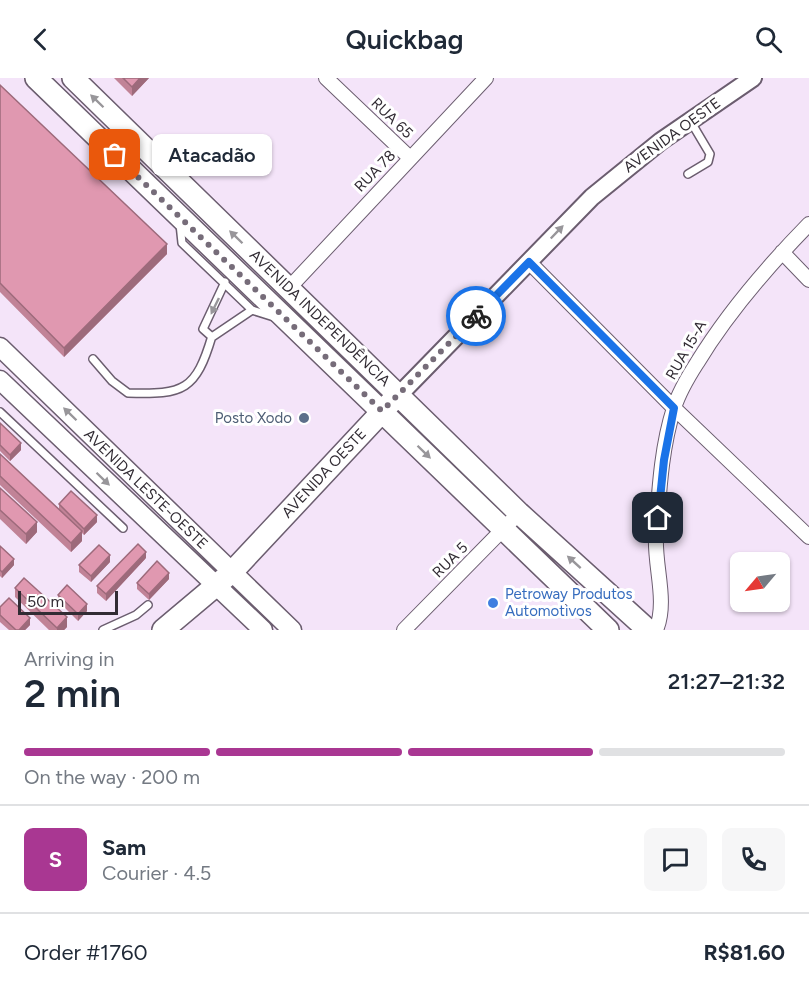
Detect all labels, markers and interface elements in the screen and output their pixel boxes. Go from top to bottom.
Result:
icon: back [24,23,57,56]
text: Quickbag [345,23,464,56]
icon: search [752,23,785,56]
one-way arrow [89,94,104,108]
street label: RUA 65 [367,94,417,142]
street label: AVENIDA OESTE [620,94,724,176]
pin [89,129,140,180]
callout: Atacadão [151,134,271,176]
icon: bag [98,138,131,171]
text: Atacadão [168,143,256,167]
street label: RUA 78 [351,146,399,196]
one-way arrow [550,225,564,240]
one-way arrow [230,230,244,244]
street label: AVENIDA INDEPENDÊNCIA [246,246,394,390]
courier [446,286,506,346]
one-way arrow [210,297,219,314]
icon: bike [460,300,493,333]
street label: RUA 15-A [662,317,710,383]
one-way arrow [63,408,77,422]
place label: Posto Xodo [215,409,292,427]
marker: Posto Xodo [297,411,311,425]
street label: AVENIDA LESTE-OESTE [80,425,212,553]
street label: AVENIDA OESTE [278,425,370,521]
one-way arrow [417,445,432,459]
one-way arrow [95,472,110,486]
pin [632,492,683,543]
icon: home [641,501,674,534]
street label: RUA 5 [429,539,471,581]
north arrow [730,552,790,612]
map controls [730,552,790,612]
one-way arrow [567,556,582,569]
place label: Petroway Produtos Automotivos [505,585,633,620]
scale bar [18,588,118,616]
text: 50 m [27,592,64,611]
marker: Petroway Produtos Automotivos [486,596,500,610]
text: Arriving in [24,647,114,671]
text: 21:27–21:32 [668,668,785,695]
text: 2 min [24,670,121,717]
text: On the way · 200 m [24,765,200,789]
button: chat [644,828,707,891]
button: phone [722,828,785,891]
text: Sam [102,834,146,861]
text: S [49,846,62,873]
text: Courier · 4.5 [102,861,211,885]
text: Order #1760 [24,939,148,966]
text: R$81.60 [703,939,785,966]

